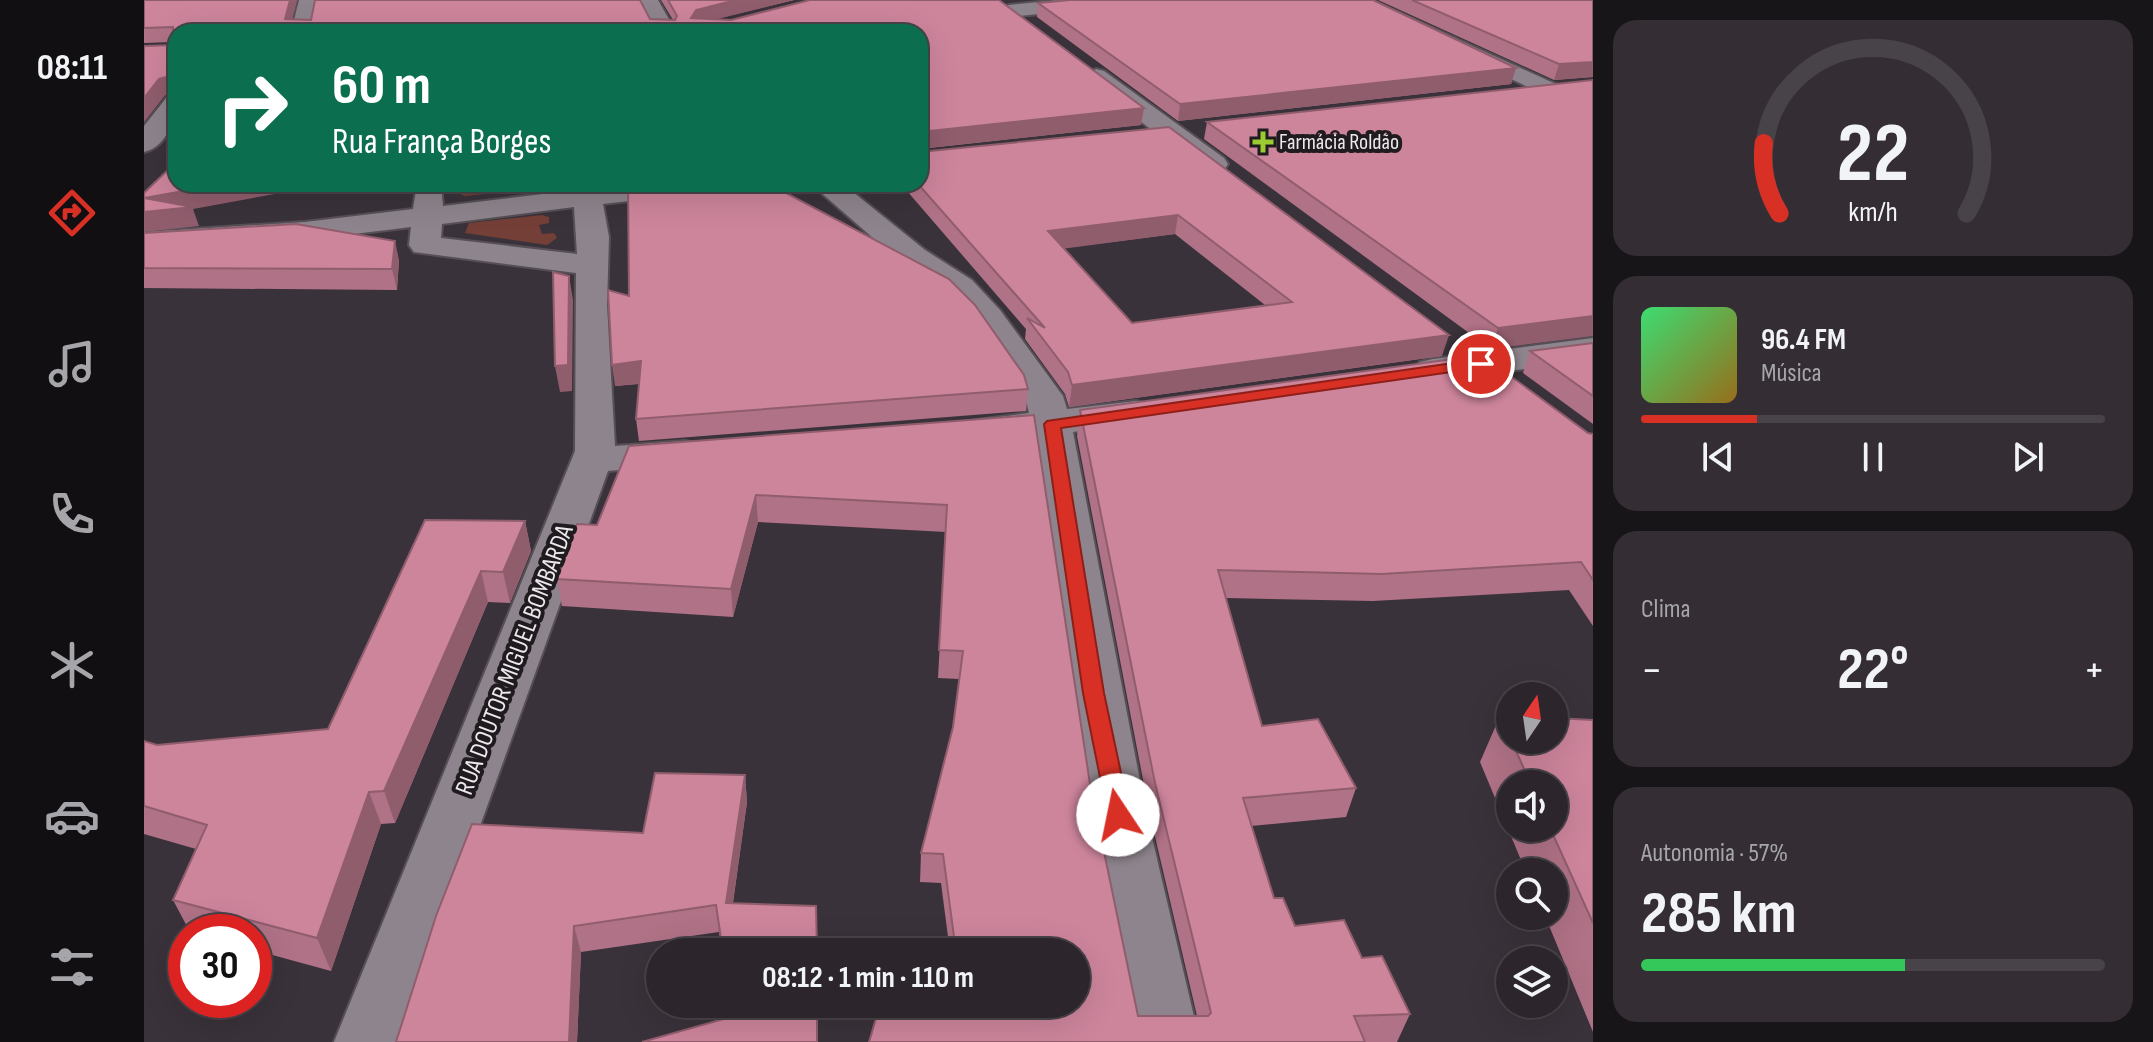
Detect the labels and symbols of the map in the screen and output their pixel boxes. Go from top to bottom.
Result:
place label: Farmácia Roldão [1279,129,1399,156]
marker: Farmácia Roldão [1254,133,1272,151]
pin [1447,330,1515,398]
street label: RUA DOUTOR MIGUEL BOMBARDA [449,520,581,799]
north arrow [1496,682,1568,754]
position arrow [1076,773,1160,857]
speed limit sign: 30 [168,914,272,1018]

